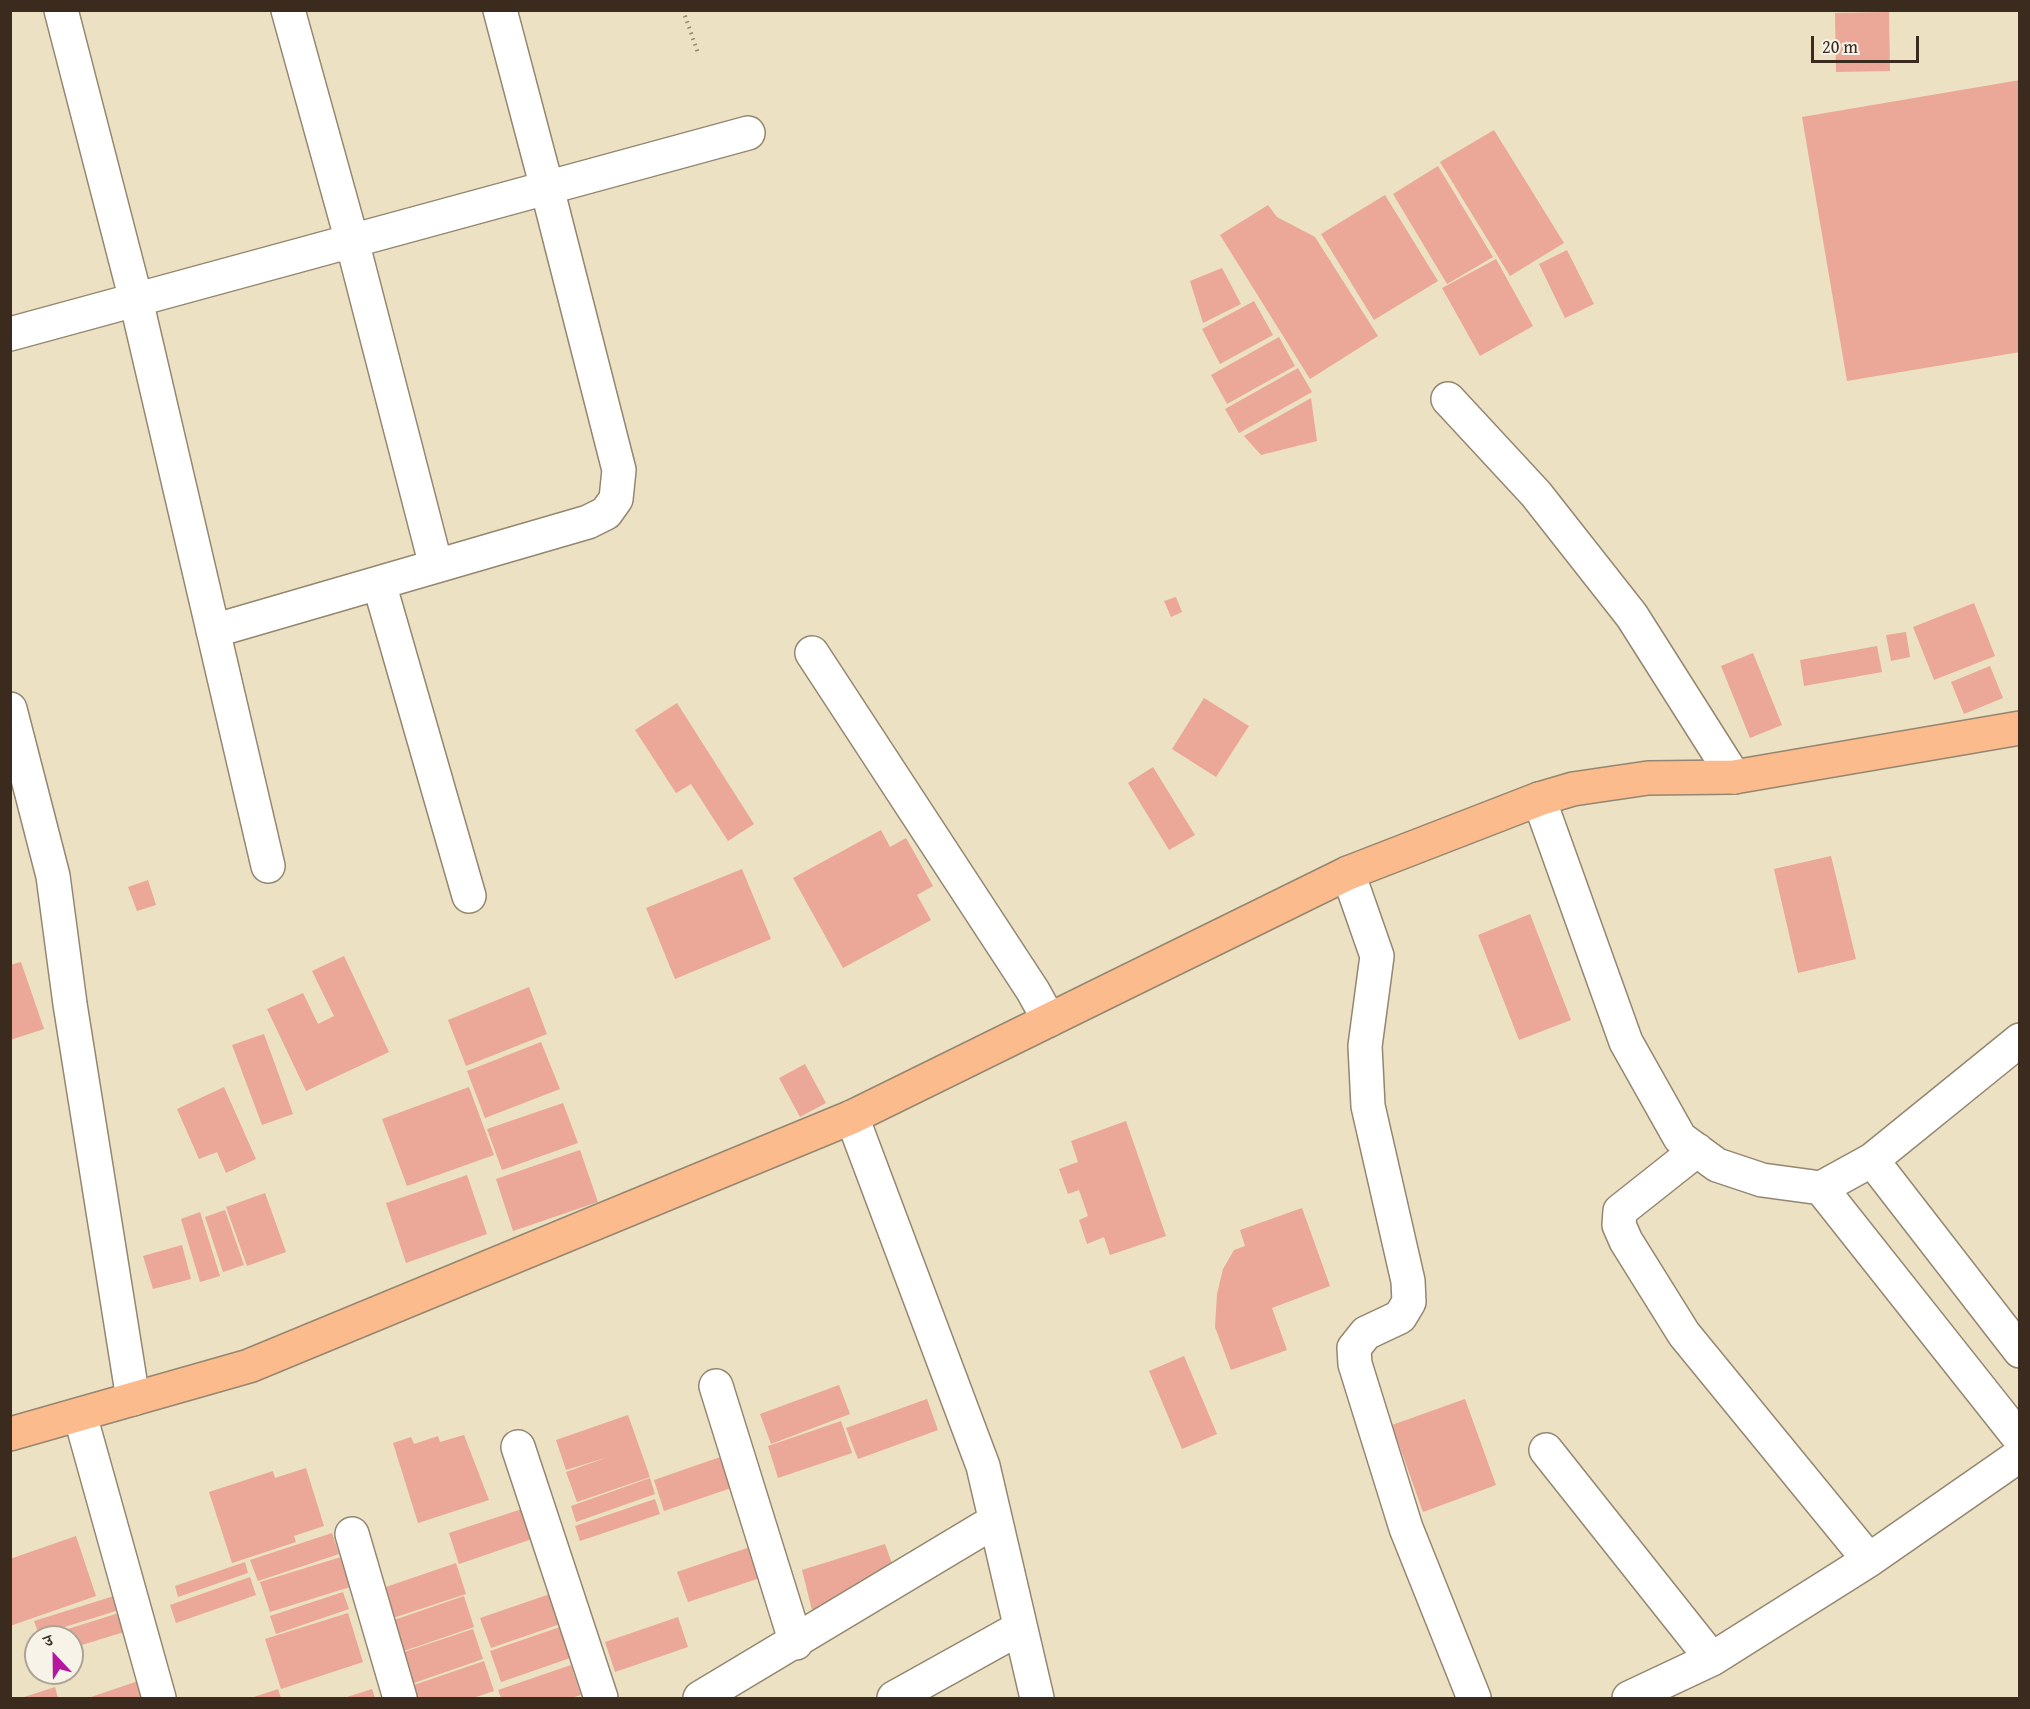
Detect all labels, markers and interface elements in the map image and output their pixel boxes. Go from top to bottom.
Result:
scale bar [1814,24,1922,62]
text: 20 m [1822,33,1858,60]
north arrow [24,1625,84,1685]
text: उ [40,1628,56,1653]

